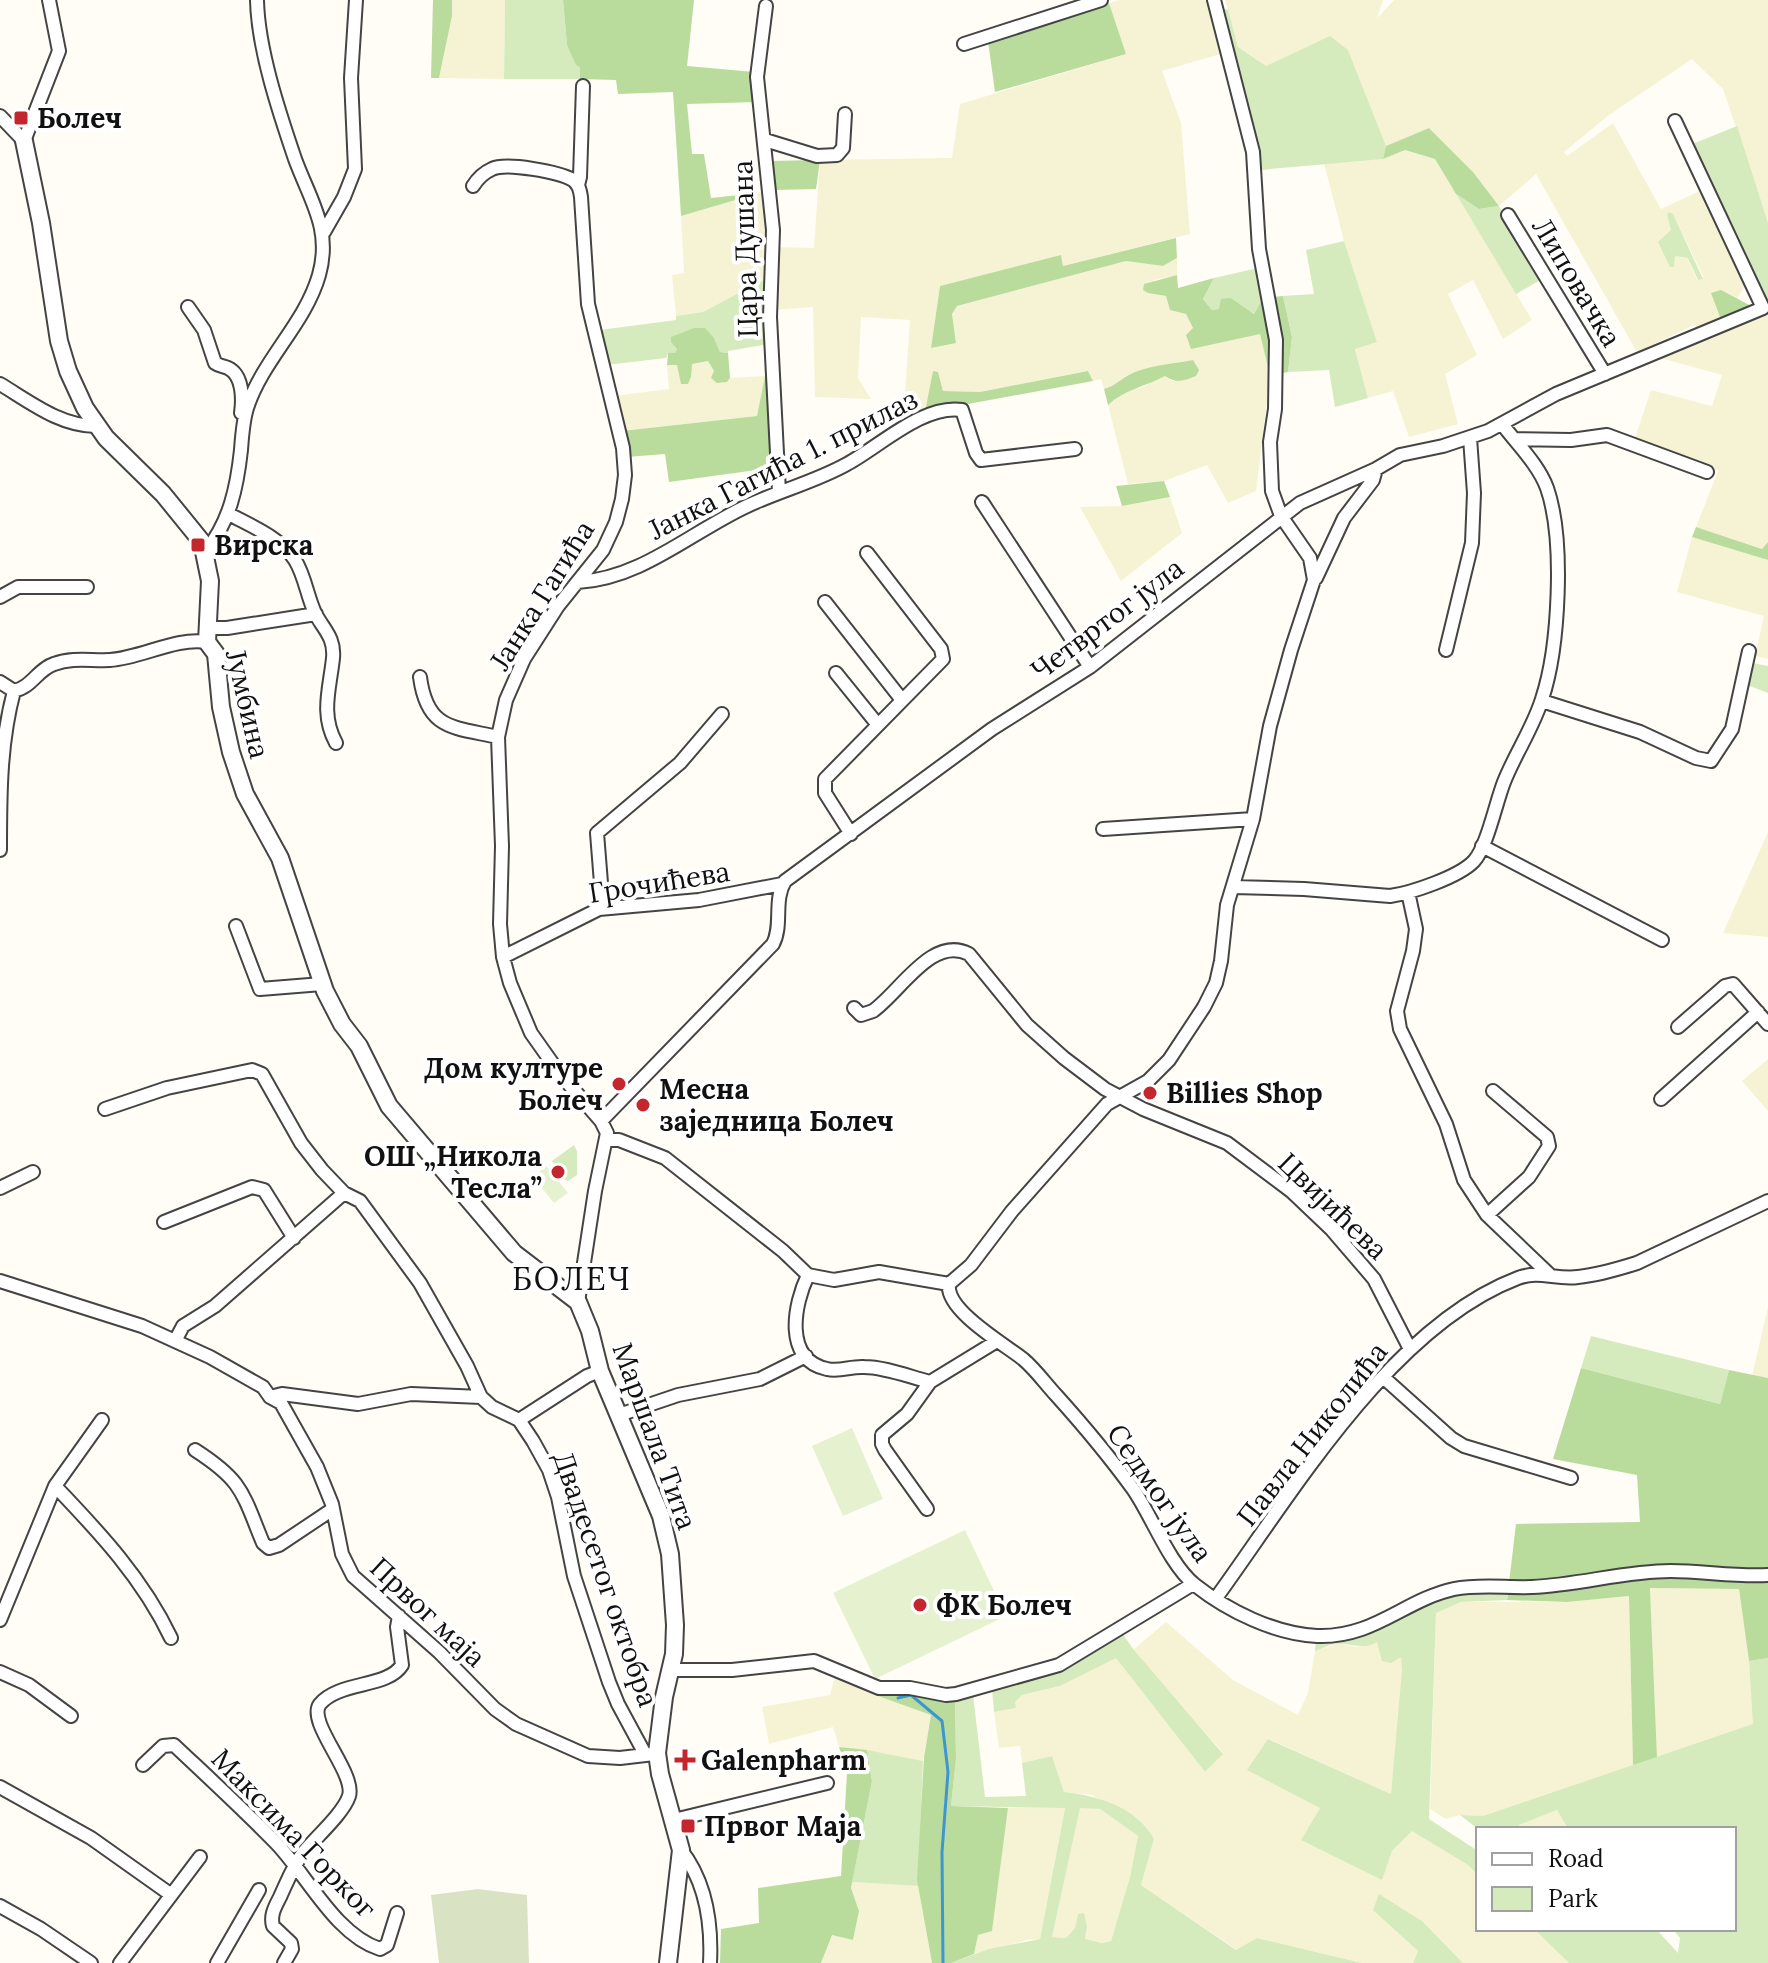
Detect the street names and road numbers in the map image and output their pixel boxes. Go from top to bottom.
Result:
street label: Цара Душана [724,160,766,338]
street label: Липовачка [1524,211,1630,353]
street label: Јанка Гагића 1. прилаз [642,381,924,548]
street label: Јанка Гагића [481,514,602,677]
street label: Четвртог јула [1023,550,1191,688]
street label: Јумбина [218,645,278,762]
street label: Грочићева [586,853,732,911]
street label: Цвијићева [1271,1145,1395,1267]
street label: Павла Николића [1229,1335,1395,1533]
street label: Маршала Тита [605,1338,705,1534]
street label: Седмог јула [1099,1417,1221,1569]
street label: Двадесетог октобра [545,1447,667,1711]
street label: Првог маја [363,1549,493,1675]
street label: Максима Горког [204,1741,384,1925]

